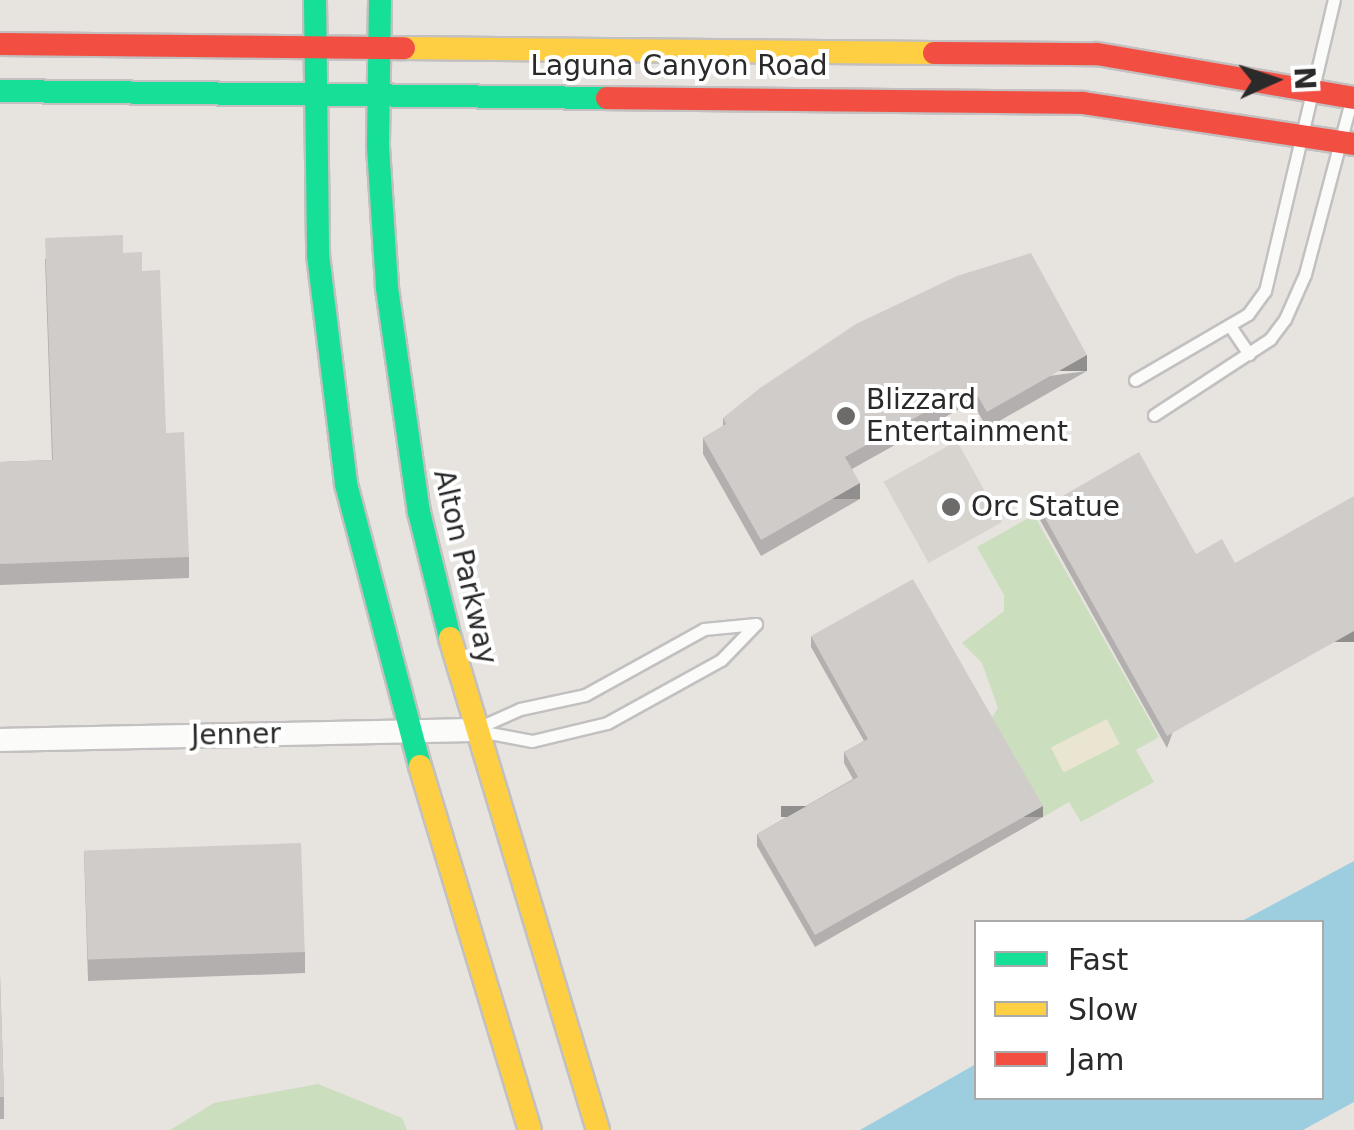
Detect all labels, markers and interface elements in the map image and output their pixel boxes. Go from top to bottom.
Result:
north arrow [1224,30,1324,130]
street label: Laguna Canyon Road [530,49,828,83]
text: N [1287,66,1322,91]
place label: Blizzard Entertainment [866,383,1068,449]
marker: Blizzard Entertainment [835,405,857,427]
street label: Alton Parkway [426,466,504,668]
place label: Orc Statue [971,490,1120,524]
marker: Orc Statue [940,496,962,518]
street label: Jenner [191,717,281,753]
legend [974,920,1324,1100]
text: Fast [1068,942,1128,977]
text: Slow [1068,992,1138,1027]
text: Jam [1068,1042,1124,1077]

